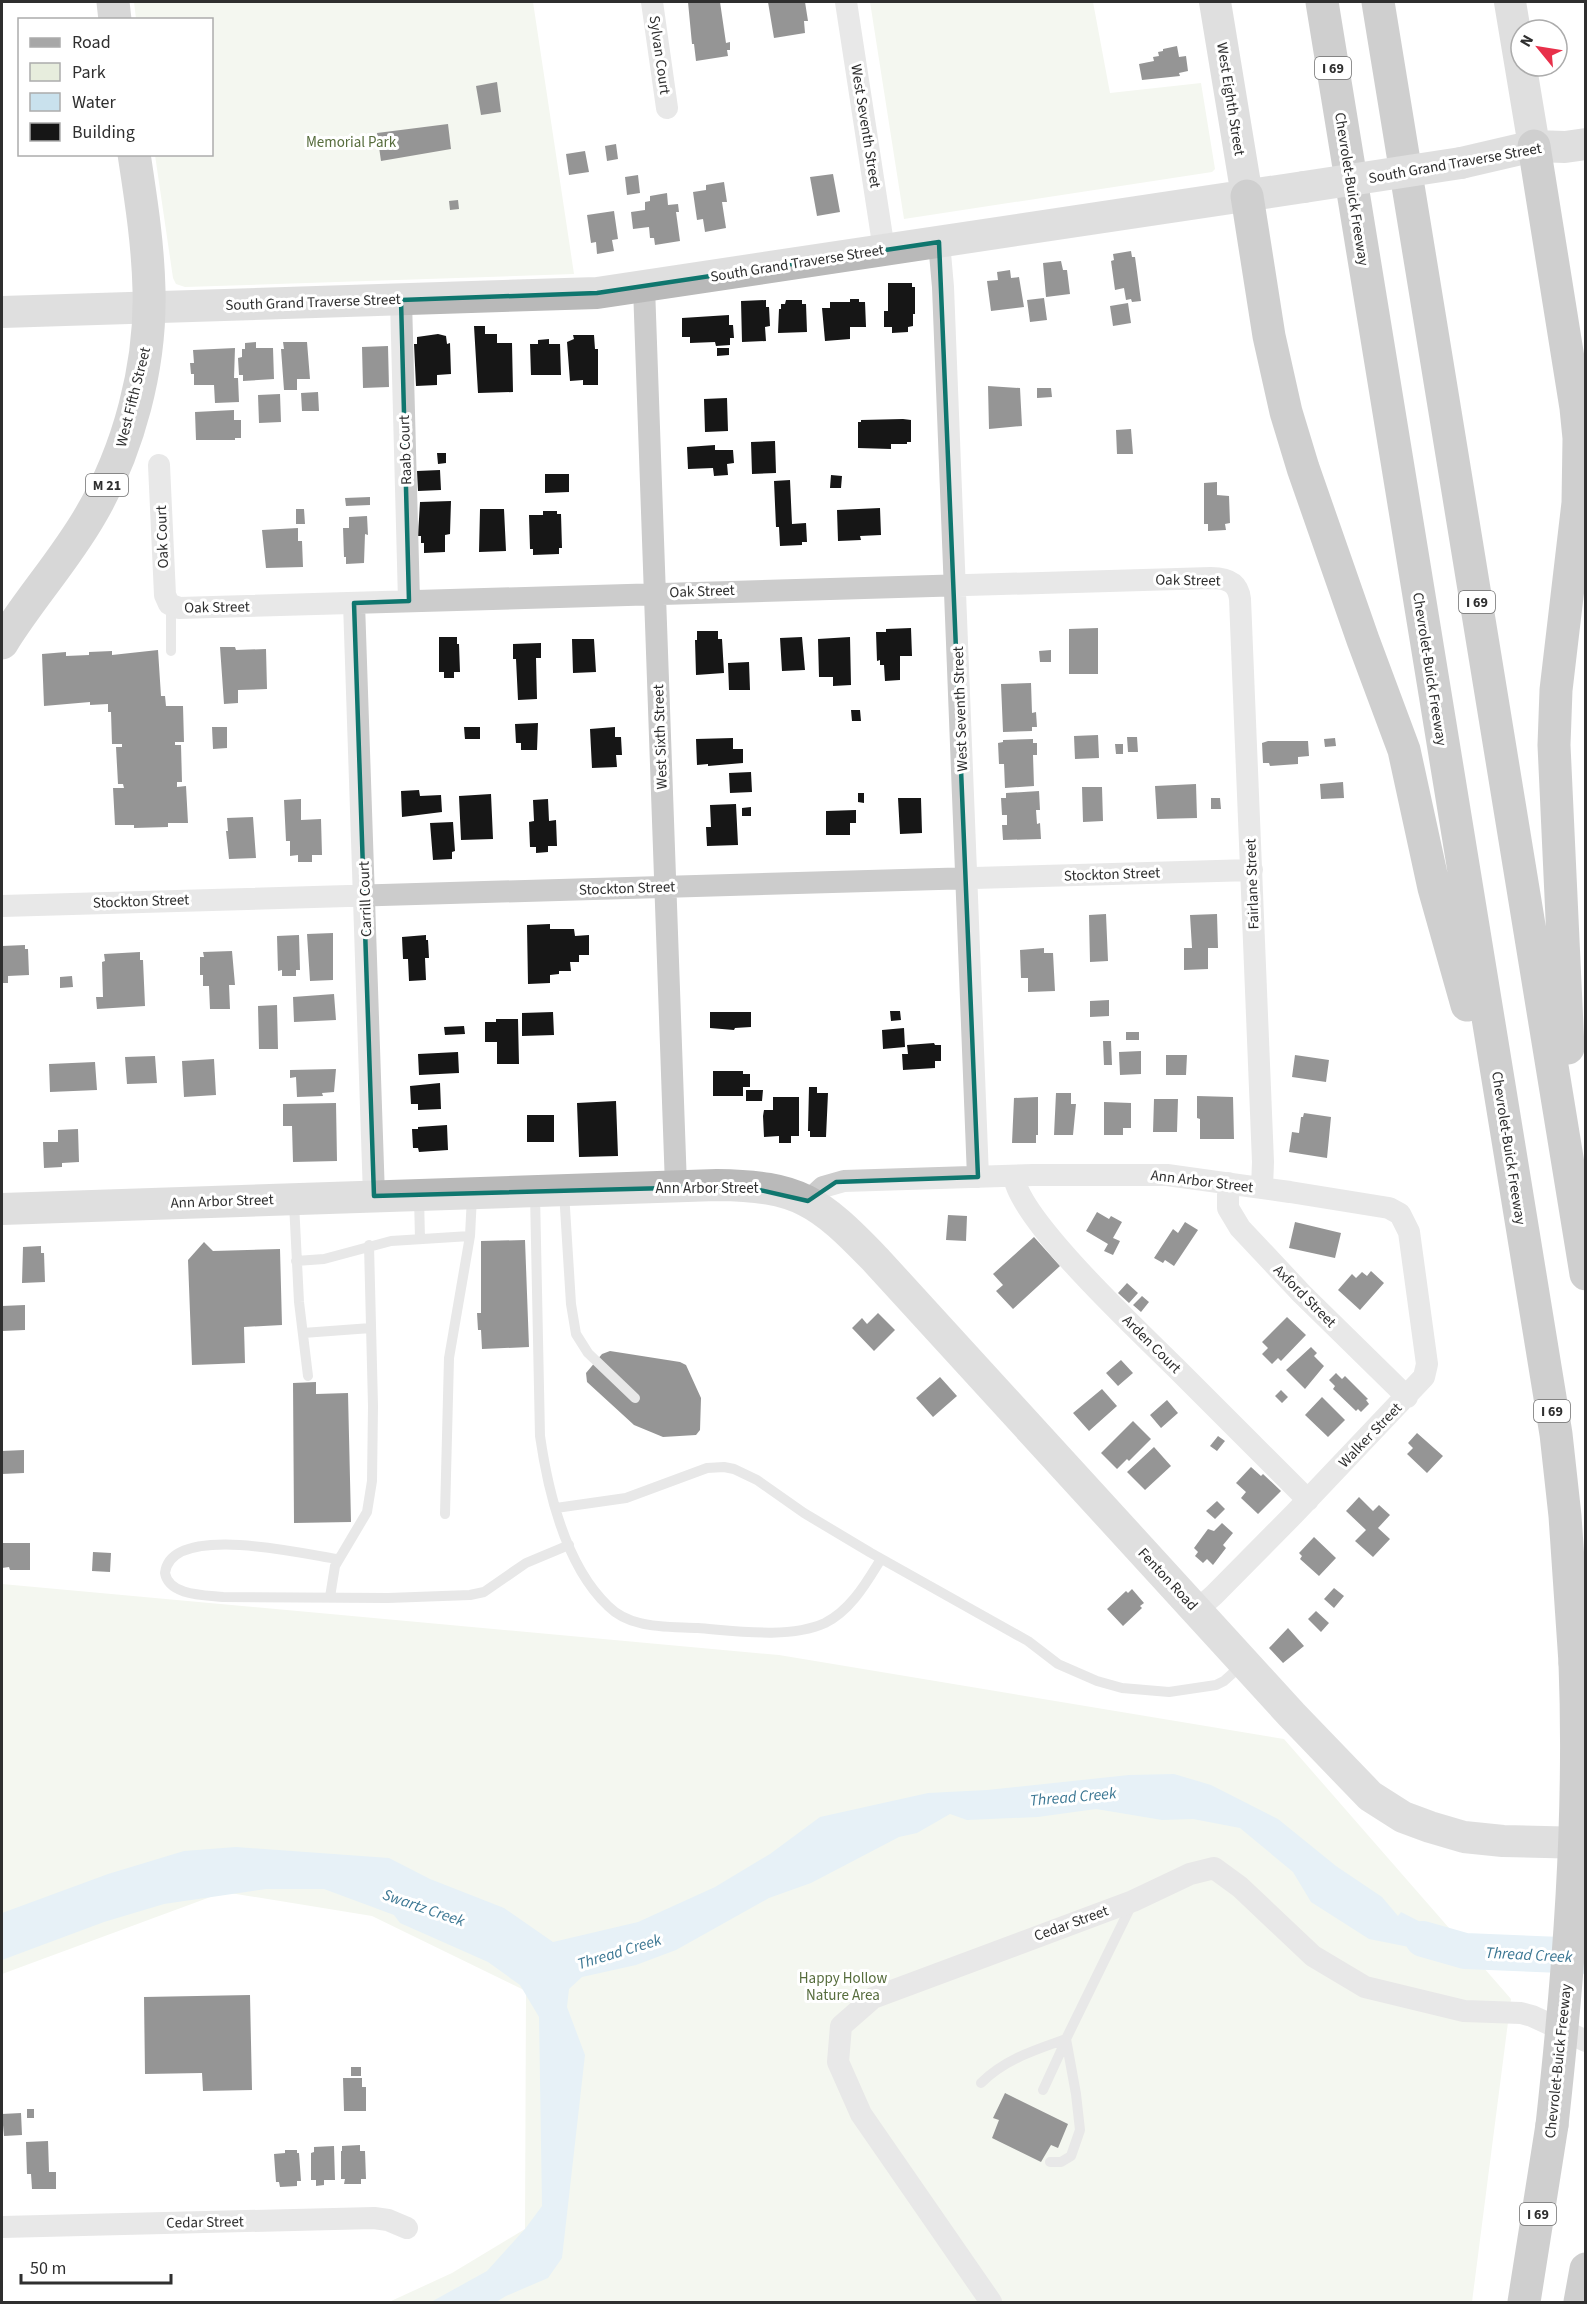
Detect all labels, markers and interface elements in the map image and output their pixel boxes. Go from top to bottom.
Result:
street label: Sylvan Court [644,14,675,96]
legend [18,18,213,156]
north arrow [1509,18,1569,78]
text: Road [72,30,111,55]
text: N [1515,31,1539,51]
street label: West Eighth Street [1211,41,1250,157]
road number: I 69 [1315,57,1351,79]
text: Park [72,60,106,85]
street label: West Seventh Street [845,63,886,190]
text: Water [72,90,116,115]
street label: Chevrolet-Buick Freeway [1329,111,1374,267]
text: Building [72,120,135,145]
park label: Memorial Park [306,132,397,153]
street label: South Grand Traverse Street [1367,138,1543,189]
street label: South Grand Traverse Street [709,239,885,288]
street label: South Grand Traverse Street [225,289,401,316]
street label: West Fifth Street [111,345,156,449]
street label: Raab Court [394,415,417,485]
road number: M 21 [86,474,128,496]
street label: Oak Court [151,505,174,569]
street label: Oak Street [1155,569,1221,592]
street label: Oak Street [669,580,735,603]
street label: Chevrolet-Buick Freeway [1407,591,1452,747]
road number: I 69 [1459,591,1495,613]
street label: Oak Street [184,596,250,619]
street label: West Seventh Street [948,646,973,772]
street label: West Sixth Street [648,684,673,790]
street label: Fairlane Street [1240,838,1265,930]
street label: Carrill Court [354,861,377,937]
street label: Stockton Street [1063,862,1161,887]
street label: Stockton Street [578,876,676,901]
street label: Stockton Street [92,889,190,914]
street label: Chevrolet-Buick Freeway [1486,1070,1531,1226]
street label: Ann Arbor Street [1149,1165,1254,1198]
street label: Ann Arbor Street [655,1178,759,1199]
street label: Ann Arbor Street [170,1189,274,1214]
street label: Axford Street [1269,1260,1341,1332]
street label: Arden Court [1118,1310,1186,1378]
street label: Walker Street [1334,1398,1407,1473]
road number: I 69 [1534,1400,1570,1422]
street label: Fenton Road [1133,1543,1202,1615]
water label: Thread Creek [1029,1782,1118,1812]
water label: Swartz Creek [380,1884,468,1932]
street label: Cedar Street [1031,1900,1111,1947]
water label: Thread Creek [574,1929,664,1975]
water label: Thread Creek [1485,1942,1573,1968]
park label: Happy Hollow Nature Area [799,1968,887,2006]
street label: Chevrolet-Buick Freeway [1540,1983,1577,2139]
road number: I 69 [1520,2203,1556,2225]
street label: Cedar Street [166,2211,244,2234]
scale bar [21,2247,171,2285]
text: 50 m [30,2256,66,2281]

